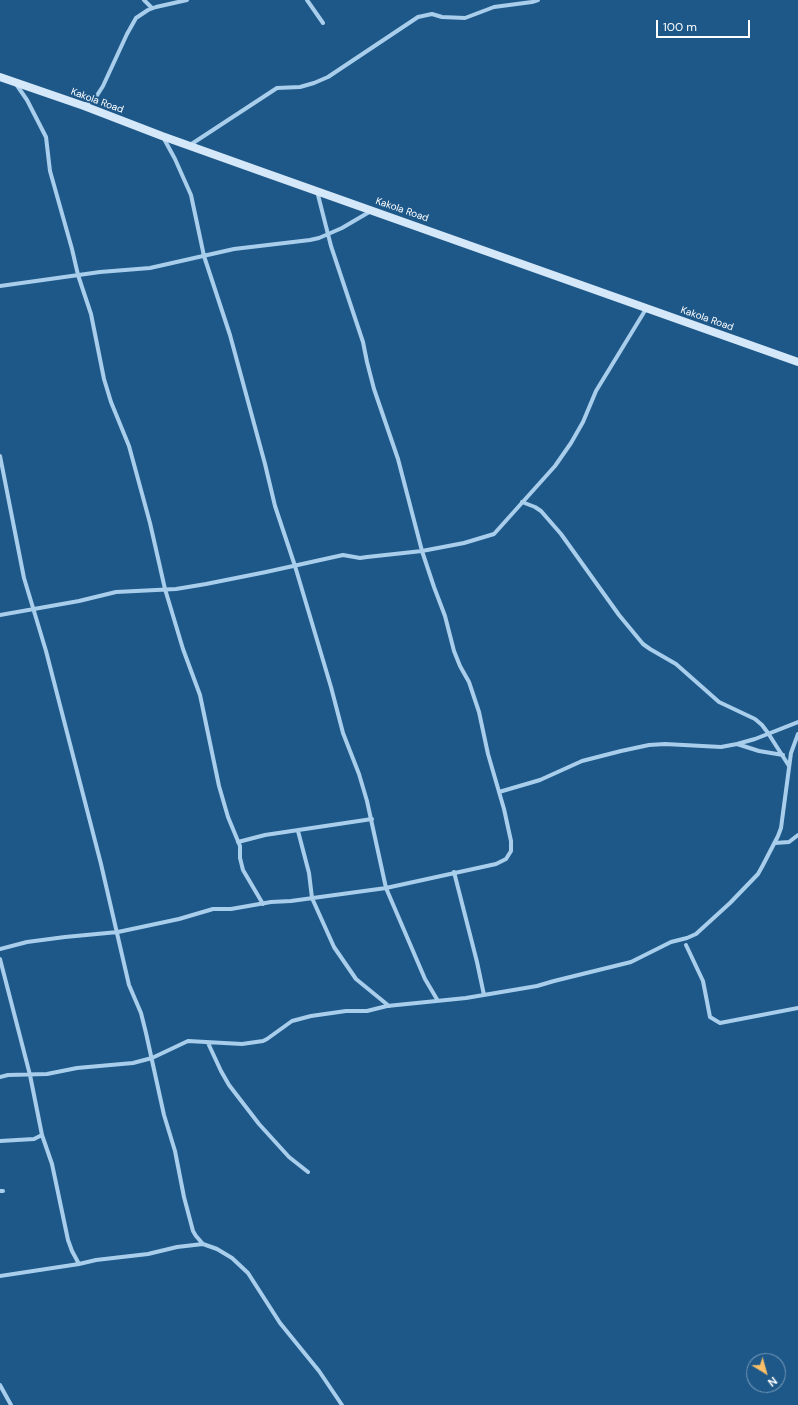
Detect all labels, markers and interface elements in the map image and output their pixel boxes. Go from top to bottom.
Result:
scale bar [658,12,752,38]
text: 100 m [663,19,697,35]
street label: Kakola Road [69,86,125,116]
street label: Kakola Road [374,195,430,225]
street label: Kakola Road [679,304,735,334]
north arrow [746,1353,786,1393]
text: N [765,1374,780,1390]

